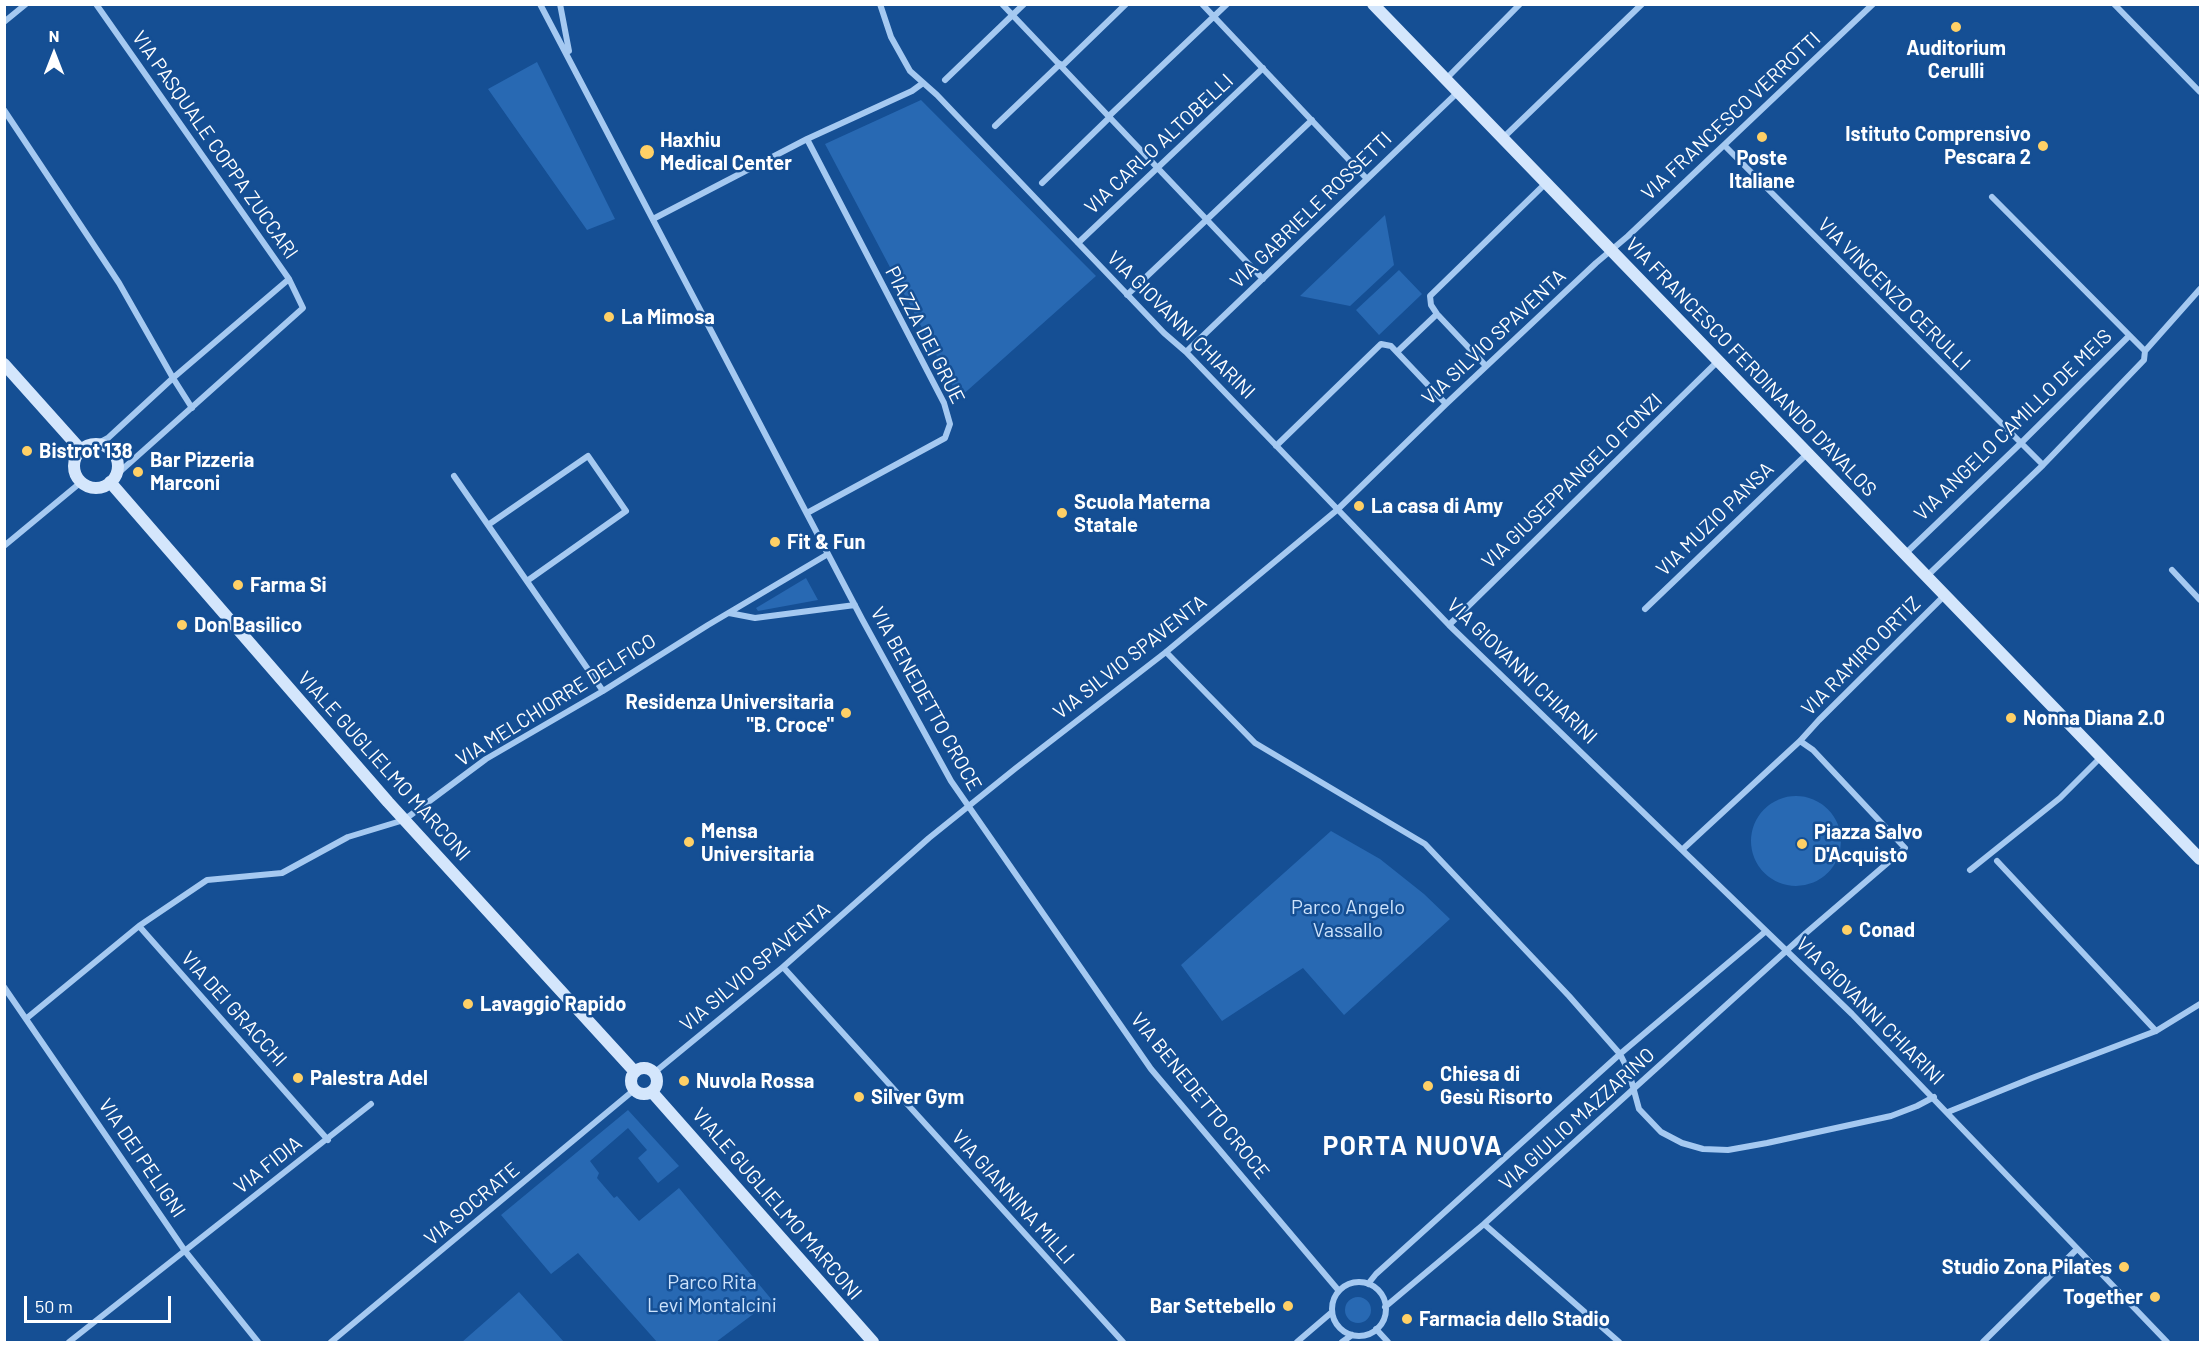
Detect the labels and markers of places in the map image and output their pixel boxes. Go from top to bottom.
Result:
marker: Auditorium Cerulli [1949,20,1963,34]
place label: Auditorium Cerulli [1906,36,2006,83]
place label: Istituto Comprensivo Pescara 2 [1845,122,2031,169]
place label: Haxhiu Medical Center [660,128,792,175]
marker: Poste Italiane [1755,130,1769,144]
marker: Istituto Comprensivo Pescara 2 [2036,139,2050,153]
marker: Haxhiu Medical Center [638,143,656,161]
place label: Poste Italiane [1729,146,1795,193]
place label: La Mimosa [621,305,715,329]
marker: La Mimosa [602,310,616,324]
place label: Bistrot 138 [39,439,133,463]
marker: Bistrot 138 [20,444,34,458]
place label: Bar Pizzeria Marconi [150,448,254,495]
marker: Bar Pizzeria Marconi [131,465,145,479]
place label: Scuola Materna Statale [1074,490,1210,537]
place label: La casa di Amy [1371,494,1503,518]
marker: La casa di Amy [1352,499,1366,513]
marker: Scuola Materna Statale [1055,506,1069,520]
place label: Fit & Fun [787,530,865,554]
marker: Fit & Fun [768,535,782,549]
place label: Farma Si [250,573,327,597]
marker: Farma Si [231,578,245,592]
place label: Don Basilico [194,613,302,637]
marker: Don Basilico [175,618,189,632]
place label: Residenza Universitaria "B. Croce" [626,690,834,737]
marker: Residenza Universitaria "B. Croce" [839,706,853,720]
place label: Nonna Diana 2.0 [2023,706,2165,730]
marker: Nonna Diana 2.0 [2004,711,2018,725]
place label: Mensa Universitaria [701,819,814,866]
place label: Piazza Salvo D'Acquisto [1814,820,1923,867]
marker: Mensa Universitaria [682,835,696,849]
marker: Piazza Salvo D'Acquisto [1795,837,1809,851]
place label: Conad [1859,918,1915,942]
marker: Conad [1840,923,1854,937]
place label: Lavaggio Rapido [480,992,626,1016]
marker: Lavaggio Rapido [461,997,475,1011]
place label: Chiesa di Gesù Risorto [1440,1062,1553,1109]
place label: Palestra Adel [310,1066,428,1090]
place label: Nuvola Rossa [696,1069,814,1093]
marker: Palestra Adel [291,1071,305,1085]
marker: Nuvola Rossa [677,1074,691,1088]
marker: Chiesa di Gesù Risorto [1421,1079,1435,1093]
place label: Silver Gym [871,1085,964,1109]
marker: Silver Gym [852,1090,866,1104]
place label: Studio Zona Pilates [1942,1255,2112,1279]
marker: Studio Zona Pilates [2117,1260,2131,1274]
place label: Together [2063,1285,2143,1309]
marker: Together [2148,1290,2162,1304]
place label: Bar Settebello [1150,1294,1276,1318]
marker: Bar Settebello [1281,1299,1295,1313]
place label: Farmacia dello Stadio [1419,1307,1610,1331]
marker: Farmacia dello Stadio [1400,1312,1414,1326]

